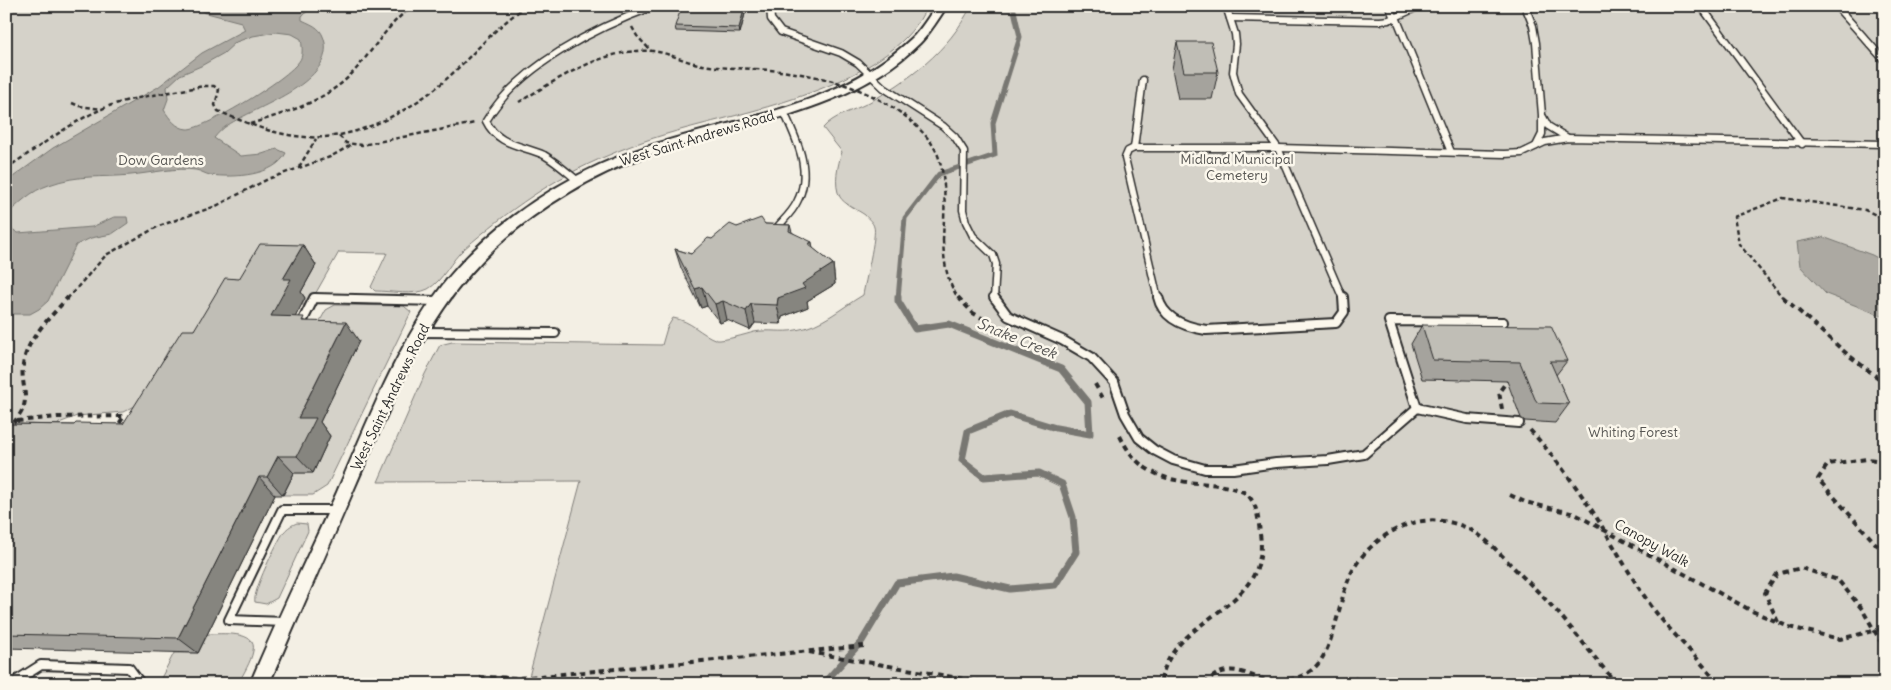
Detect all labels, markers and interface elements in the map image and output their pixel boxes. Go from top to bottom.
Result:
street label: West Saint Andrews Road [617,106,777,170]
park label: Midland Municipal Cemetery [1180,150,1294,184]
park label: Dow Gardens [118,151,204,169]
water label: Snake Creek [974,313,1061,363]
street label: West Saint Andrews Road [347,321,433,473]
park label: Whiting Forest [1588,423,1678,441]
street label: Canopy Walk [1611,515,1693,571]

